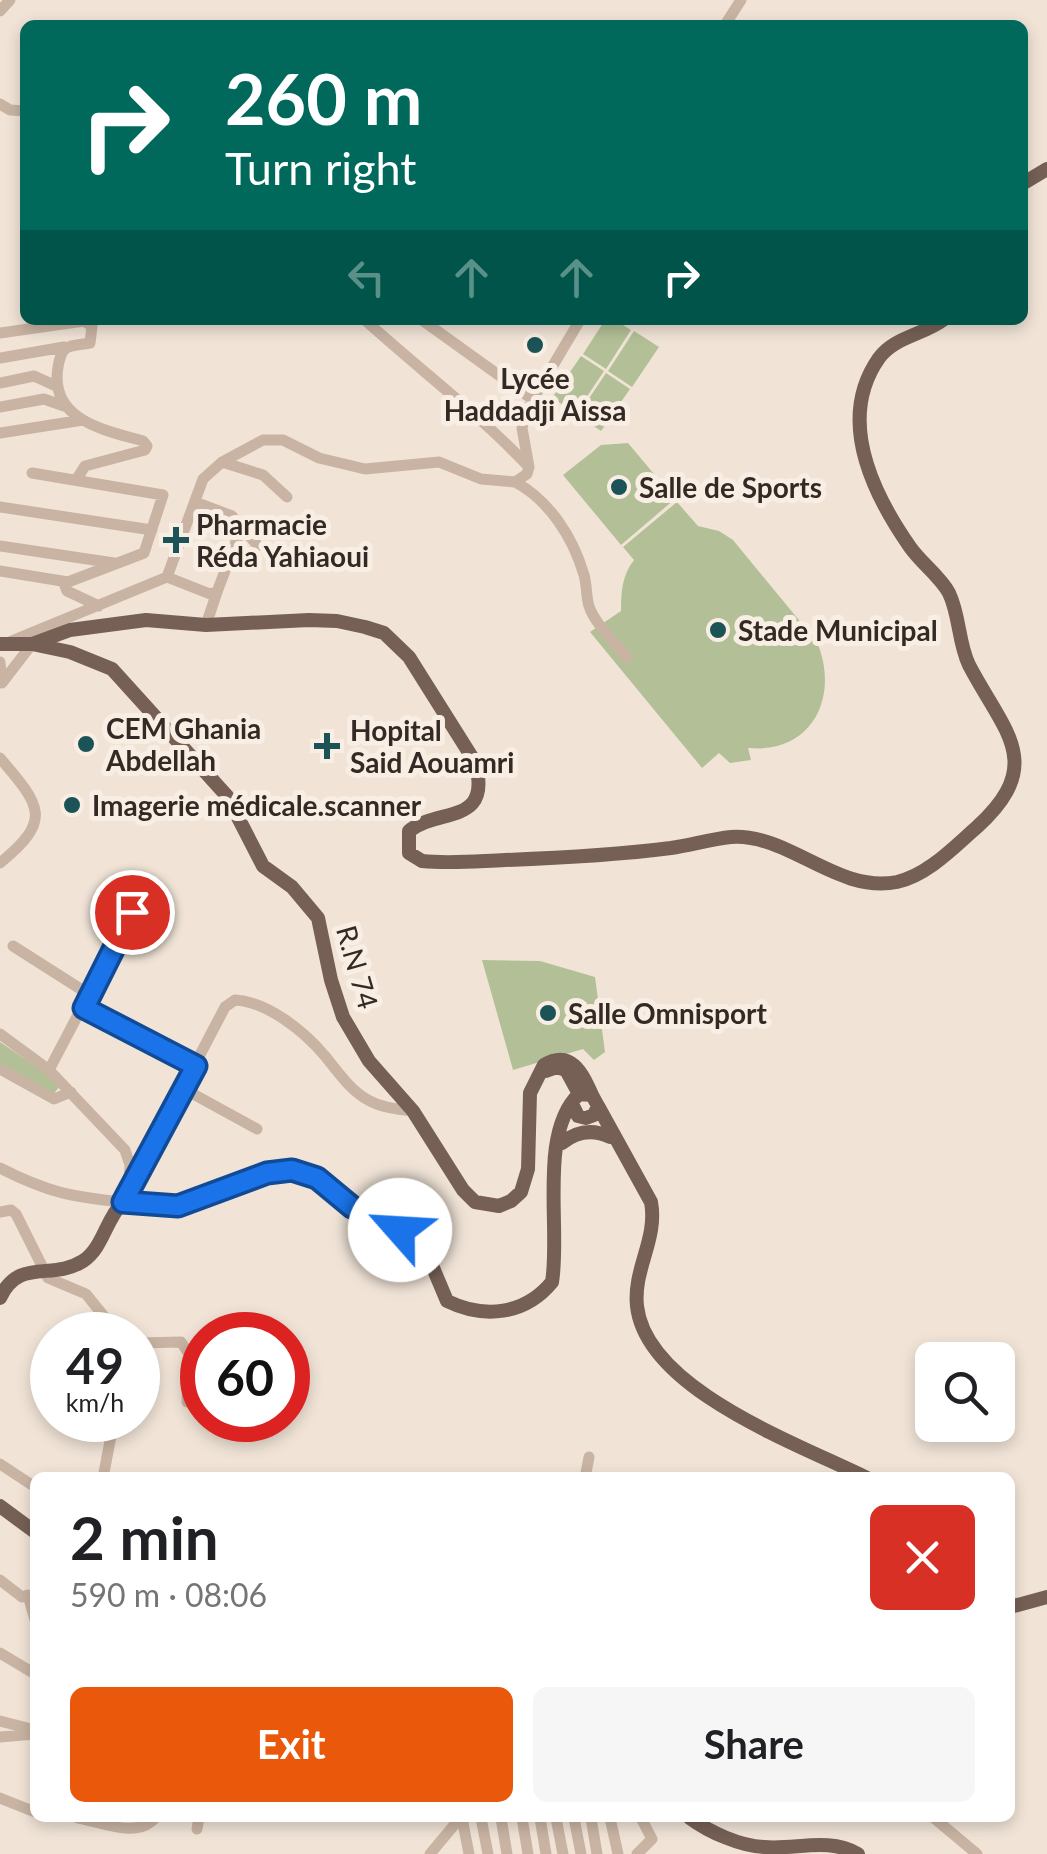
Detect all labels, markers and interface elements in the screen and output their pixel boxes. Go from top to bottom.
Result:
text: 260 m [225,56,422,140]
icon: right [60,60,190,190]
text: Turn right [225,141,416,195]
icon: left [339,250,394,305]
icon: ahead [444,250,499,305]
icon: ahead [549,250,604,305]
icon: right [654,250,709,305]
marker: Lycée Haddadji Aissa [524,334,546,356]
place label: Lycée Haddadji Aissa [444,361,626,427]
place label: Salle de Sports [639,470,822,504]
marker: Salle de Sports [608,476,630,498]
place label: Pharmacie Réda Yahiaoui [196,507,369,573]
marker: Pharmacie Réda Yahiaoui [165,529,187,551]
place label: Stade Municipal [738,613,938,647]
marker: Stade Municipal [707,619,729,641]
place label: CEM Ghania Abdellah [105,711,261,777]
place label: Hopital Said Aouamri [350,713,514,779]
marker: CEM Ghania Abdellah [75,733,97,755]
marker: Hopital Said Aouamri [314,733,340,759]
place label: Imagerie médicale.scanner [92,788,422,822]
marker: Imagerie médicale.scanner [61,794,83,816]
pin [90,870,175,955]
icon: arrive [105,885,160,940]
street label: R.N 74 [330,921,386,1013]
place label: Salle Omnisport [568,996,768,1030]
marker: Salle Omnisport [537,1002,559,1024]
position arrow [348,1178,452,1282]
speed limit sign: 60 [180,1312,310,1442]
text: 49 [66,1335,124,1395]
map controls [915,1342,1015,1442]
button: search [915,1342,1015,1442]
text: km/h [66,1387,124,1417]
text: 2 min [70,1501,219,1573]
button: close [870,1505,975,1610]
text: 590 m · 08:06 [70,1575,267,1614]
button: Exit [70,1687,513,1802]
button: Share [533,1687,975,1802]

